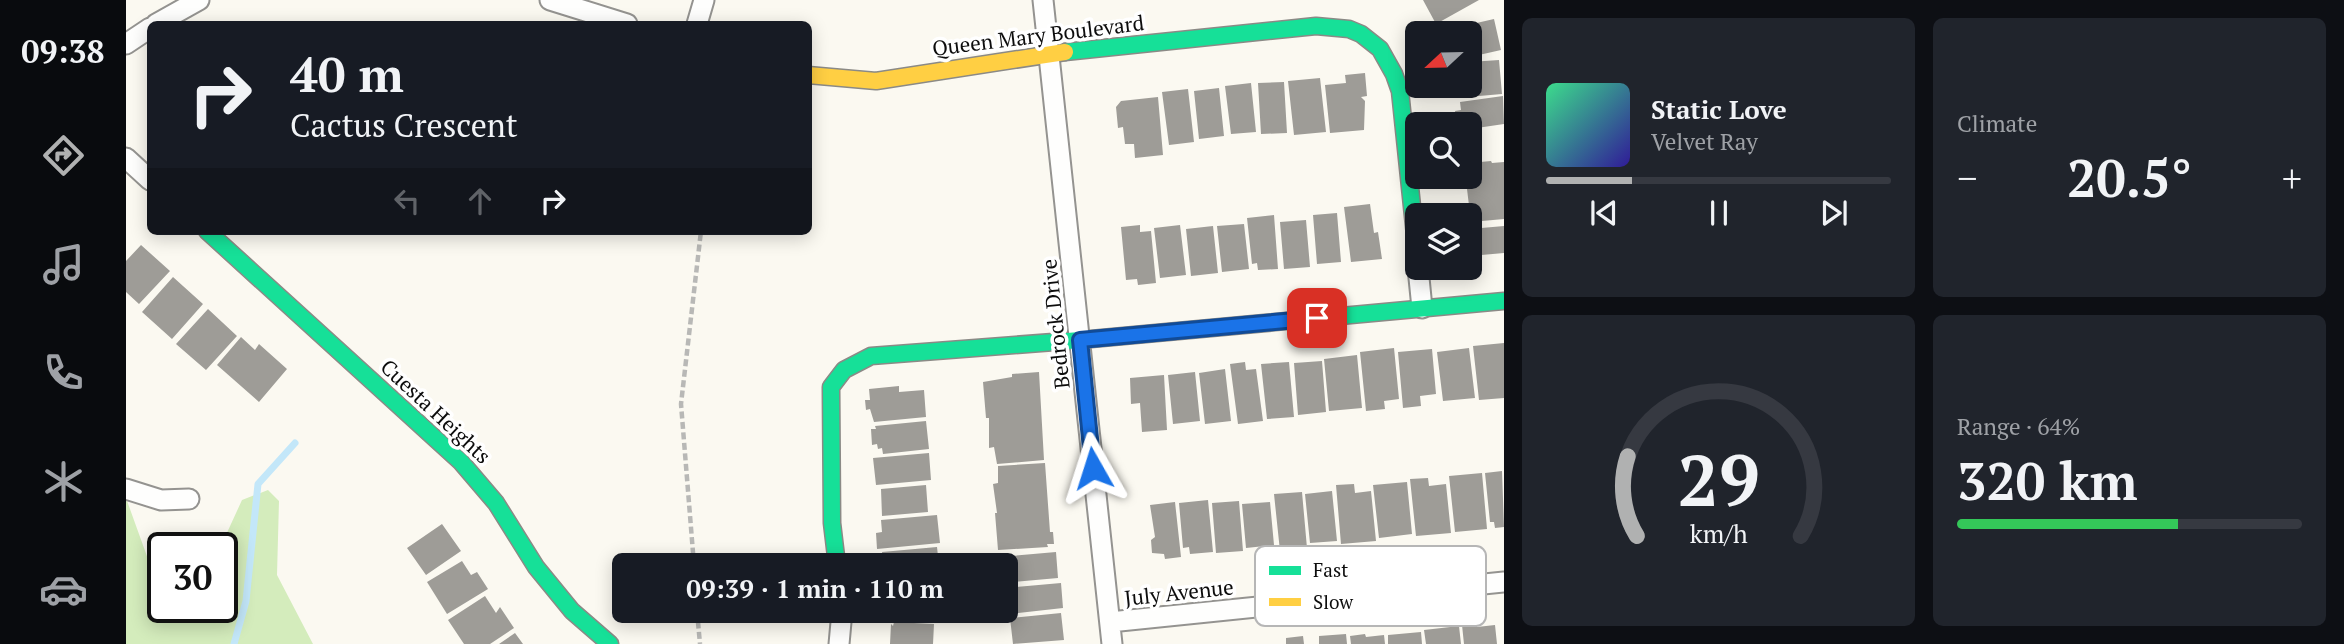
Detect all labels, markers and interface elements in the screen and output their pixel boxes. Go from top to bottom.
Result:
street label: Queen Mary Boulevard [930,8,1146,62]
north arrow [1405,21,1482,98]
map controls [1405,21,1482,280]
text: 09:38 [21,30,105,72]
text: 40 m [290,41,404,106]
icon: right [175,49,266,140]
text: Static Love [1651,92,1787,126]
text: Cactus Crescent [290,104,518,146]
text: Climate [1957,108,2037,139]
button: search [1405,112,1482,189]
text: Velvet Ray [1651,126,1758,157]
icon: directions [39,131,88,180]
text: 20.5° [2067,143,2192,212]
text: − [1957,153,1977,203]
text: + [2282,153,2302,203]
icon: left [388,182,426,220]
icon: ahead [461,182,499,220]
icon: right [534,182,572,220]
icon: previous [1585,194,1623,232]
icon: pause [1700,194,1738,232]
icon: next [1815,194,1853,232]
button: layers [1405,203,1482,280]
icon: music [39,240,88,289]
street label: Bedrock Drive [1034,258,1076,390]
pin [1287,288,1347,348]
icon: arrive [1298,299,1336,337]
icon: phone [39,348,88,397]
street label: Cuesta Heights [375,353,497,469]
text: Range · 64% [1957,411,2080,442]
position arrow [1056,431,1130,505]
text: 29 [1677,431,1760,528]
text: 320 km [1957,446,2138,515]
icon: climate [39,457,88,506]
text: km/h [1690,517,1748,550]
speed limit sign: 30 [147,532,238,623]
legend [1255,546,1486,626]
text: Fast [1313,557,1348,582]
icon: car [39,565,88,614]
text: 09:39 · 1 min · 110 m [686,571,944,605]
street label: July Avenue [1123,572,1235,612]
text: Slow [1313,589,1354,614]

